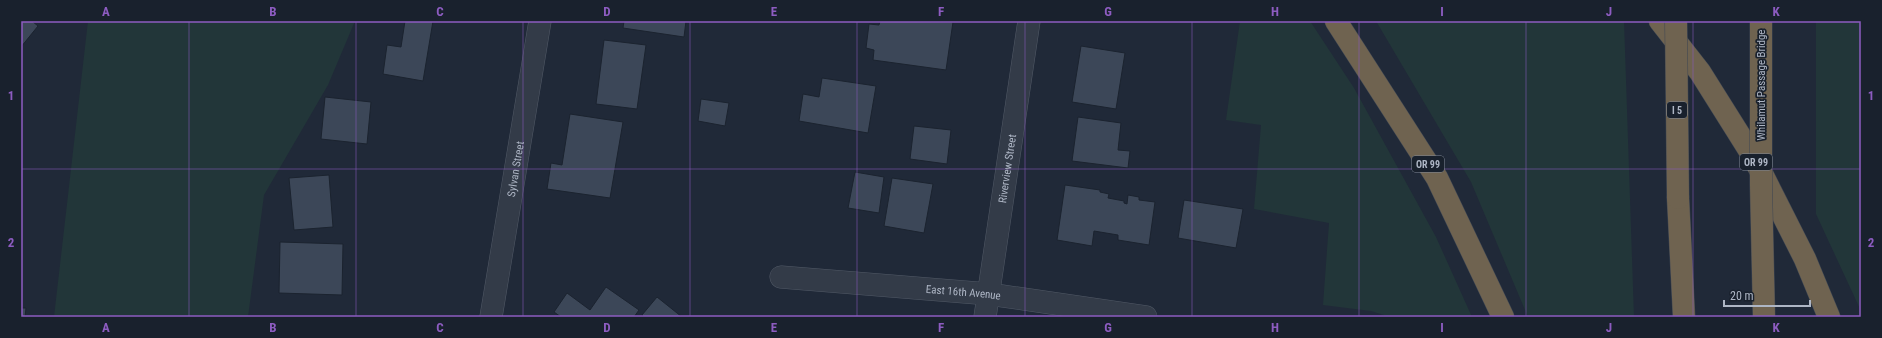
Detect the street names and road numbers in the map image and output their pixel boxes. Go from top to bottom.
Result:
street label: Whilamut Passage Bridge [1755,29,1768,141]
road number: I 5 [1667,102,1687,118]
street label: Riverview Street [996,133,1019,204]
street label: Sylvan Street [504,140,527,198]
road number: OR 99 [1740,154,1772,170]
road number: OR 99 [1412,156,1444,172]
street label: East 16th Avenue [925,282,1002,302]

